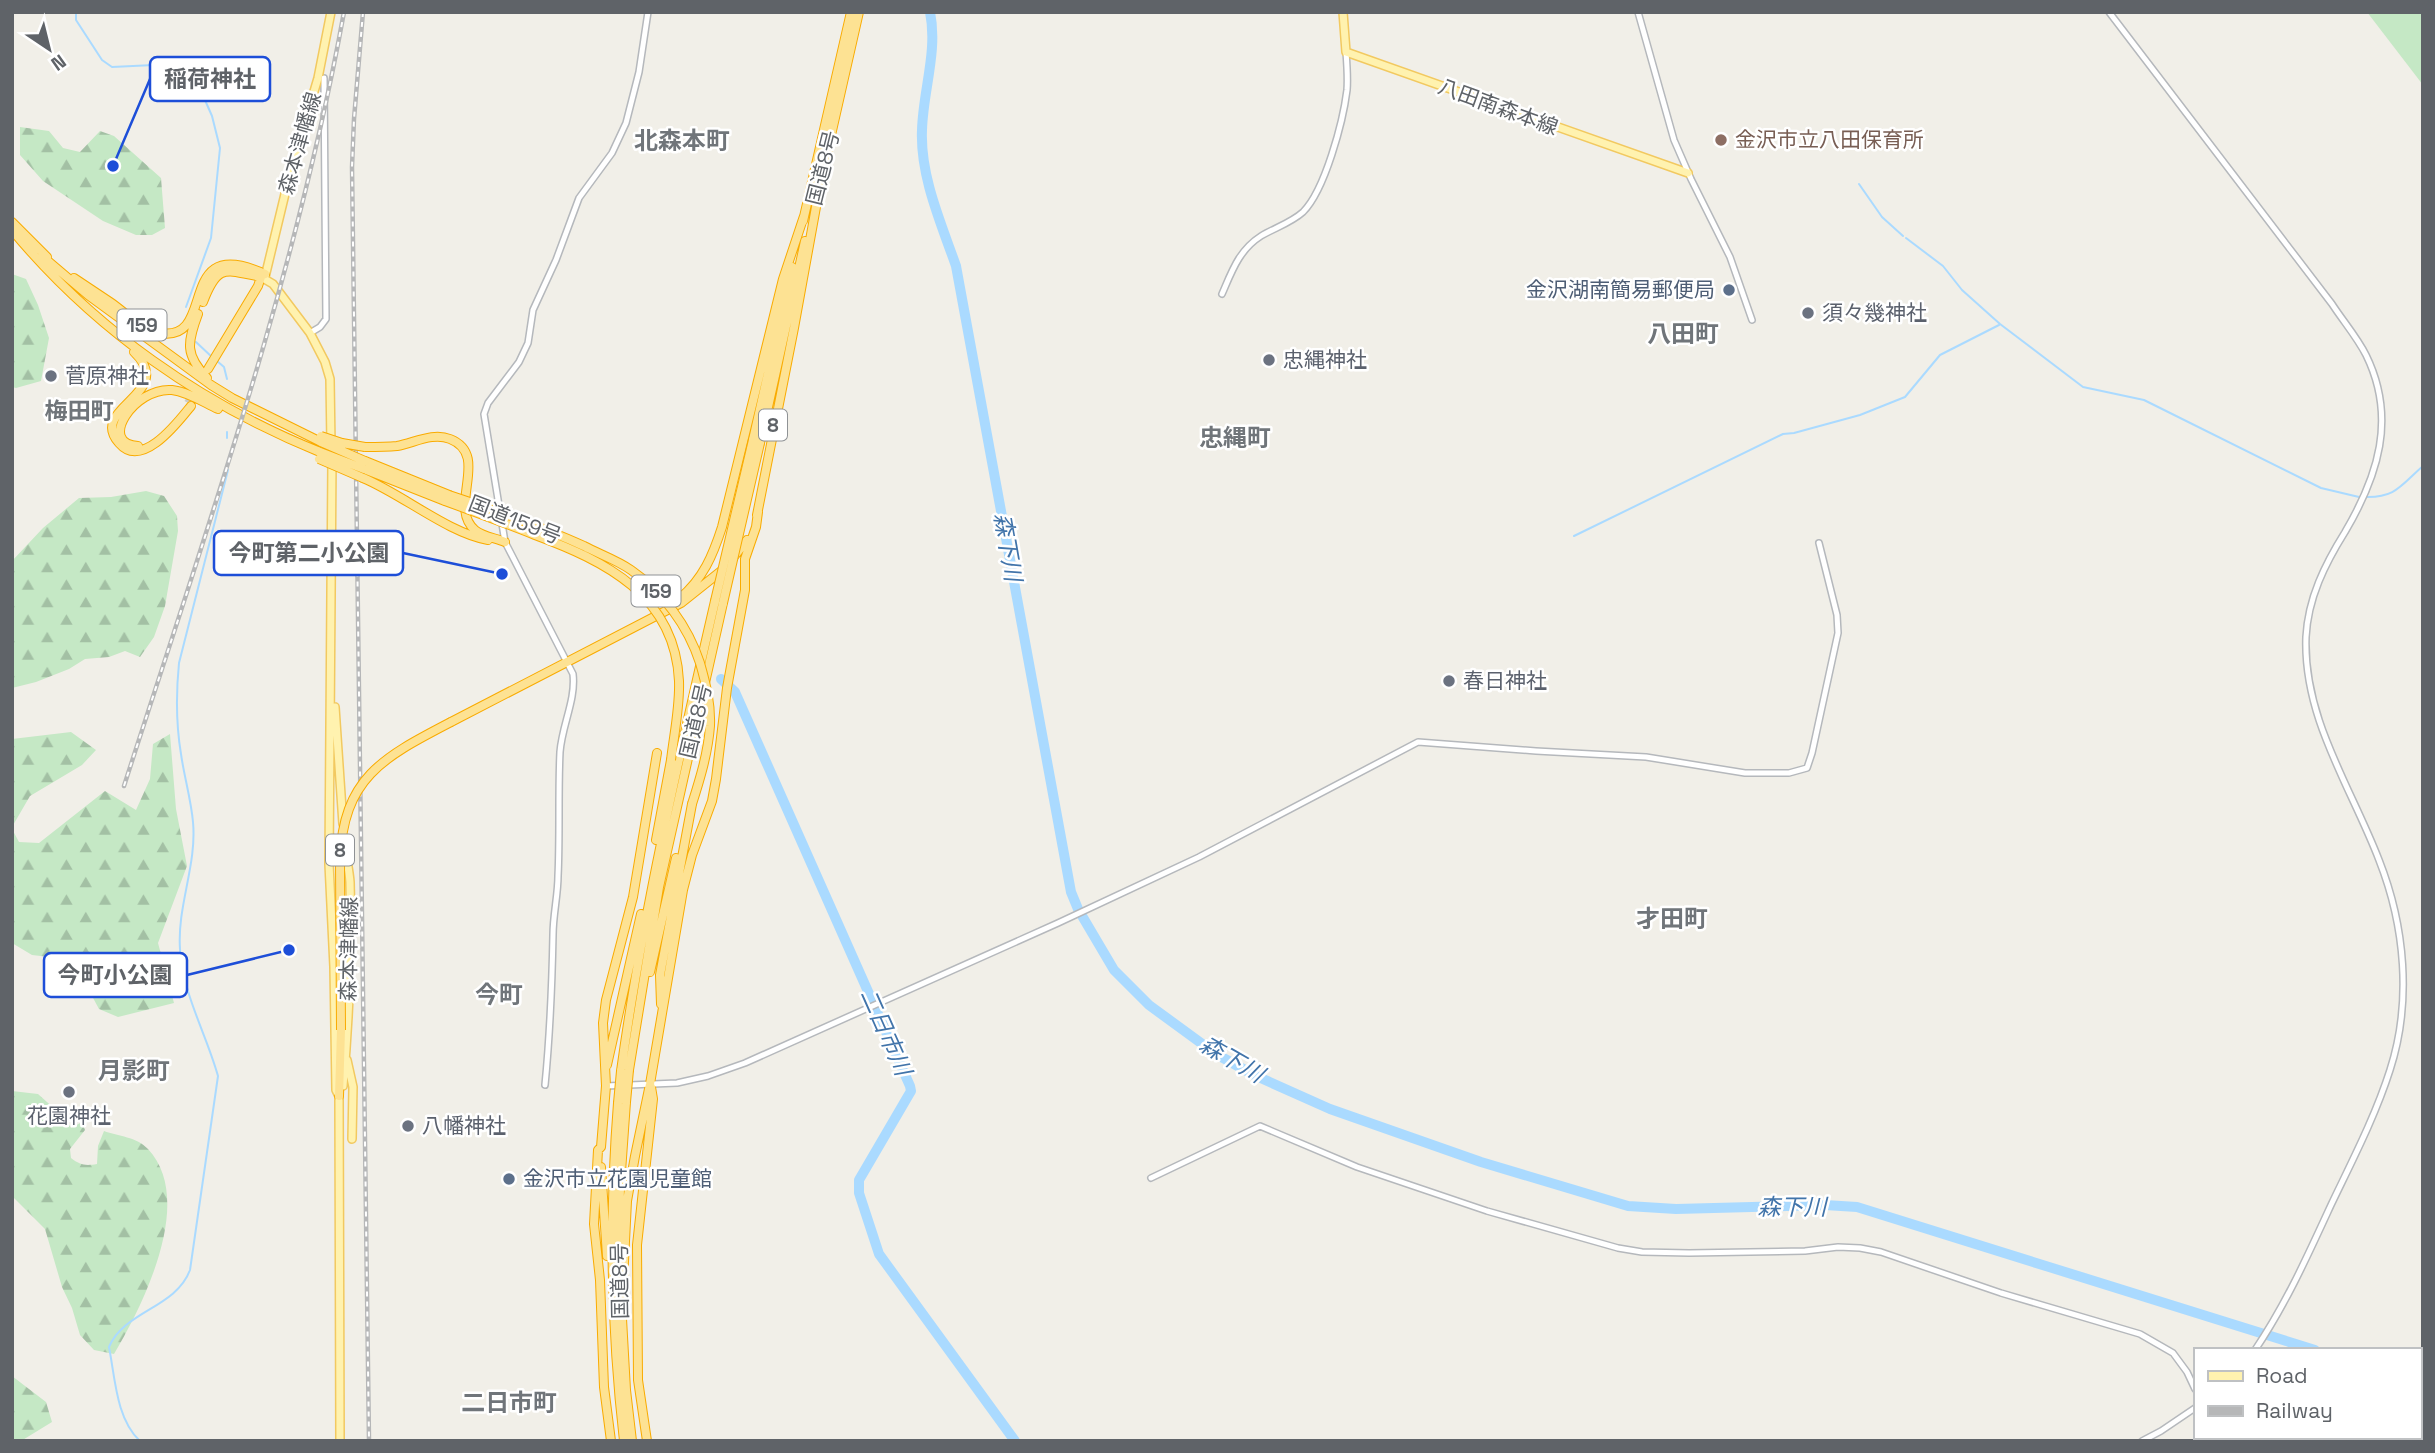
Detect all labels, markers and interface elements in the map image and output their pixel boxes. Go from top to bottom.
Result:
north arrow [14,14,84,84]
text: N [46,49,71,76]
callout: 稲荷神社 [150,57,270,101]
text: 稲荷神社 [164,64,256,94]
street label: 八田南森本線 [1434,72,1562,141]
street label: 森本津幡線 [272,89,327,197]
district label: 北森本町 [634,125,730,156]
place label: 金沢市立八田保育所 [1735,126,1924,153]
street label: 国道8号 [800,128,845,208]
marker: 金沢市立八田保育所 [1713,132,1729,148]
place label: 金沢湖南簡易郵便局 [1526,276,1715,303]
marker: 金沢湖南簡易郵便局 [1721,282,1737,298]
place label: 須々幾神社 [1822,299,1927,326]
marker: 須々幾神社 [1800,305,1816,321]
road number: 159 [118,310,166,340]
district label: 八田町 [1647,318,1719,349]
place label: 忠縄神社 [1283,346,1367,373]
marker: 忠縄神社 [1261,352,1277,368]
place label: 菅原神社 [65,362,149,389]
marker: 菅原神社 [43,368,59,384]
district label: 梅田町 [45,396,114,426]
road number: 8 [759,410,787,440]
district label: 忠縄町 [1199,422,1271,453]
street label: 国道159号 [465,490,565,550]
water label: 森下川 [987,510,1029,587]
callout: 今町第二小公園 [214,531,403,575]
text: 今町第二小公園 [229,538,390,568]
road number: 159 [632,576,680,606]
place label: 春日神社 [1463,667,1547,694]
marker: 春日神社 [1441,673,1457,689]
street label: 国道8号 [674,681,717,761]
road number: 8 [326,834,354,866]
street label: 森本津幡線 [334,896,363,1002]
district label: 才田町 [1636,903,1708,934]
callout: 今町小公園 [44,953,187,997]
text: 今町小公園 [58,960,173,990]
district label: 今町 [475,979,523,1010]
water label: 二日市川 [854,984,920,1083]
water label: 森下川 [1195,1029,1272,1091]
district label: 月影町 [98,1055,170,1086]
marker: 花園神社 [61,1084,77,1100]
place label: 花園神社 [27,1102,111,1129]
place label: 八幡神社 [422,1112,506,1139]
marker: 八幡神社 [400,1118,416,1134]
place label: 金沢市立花園児童館 [523,1165,712,1192]
marker: 金沢市立花園児童館 [501,1171,517,1187]
water label: 森下川 [1758,1192,1830,1222]
street label: 国道8号 [605,1243,634,1319]
legend [2194,1348,2421,1439]
text: Road [2256,1362,2308,1389]
district label: 二日市町 [461,1387,557,1418]
text: Railway [2256,1397,2333,1424]

